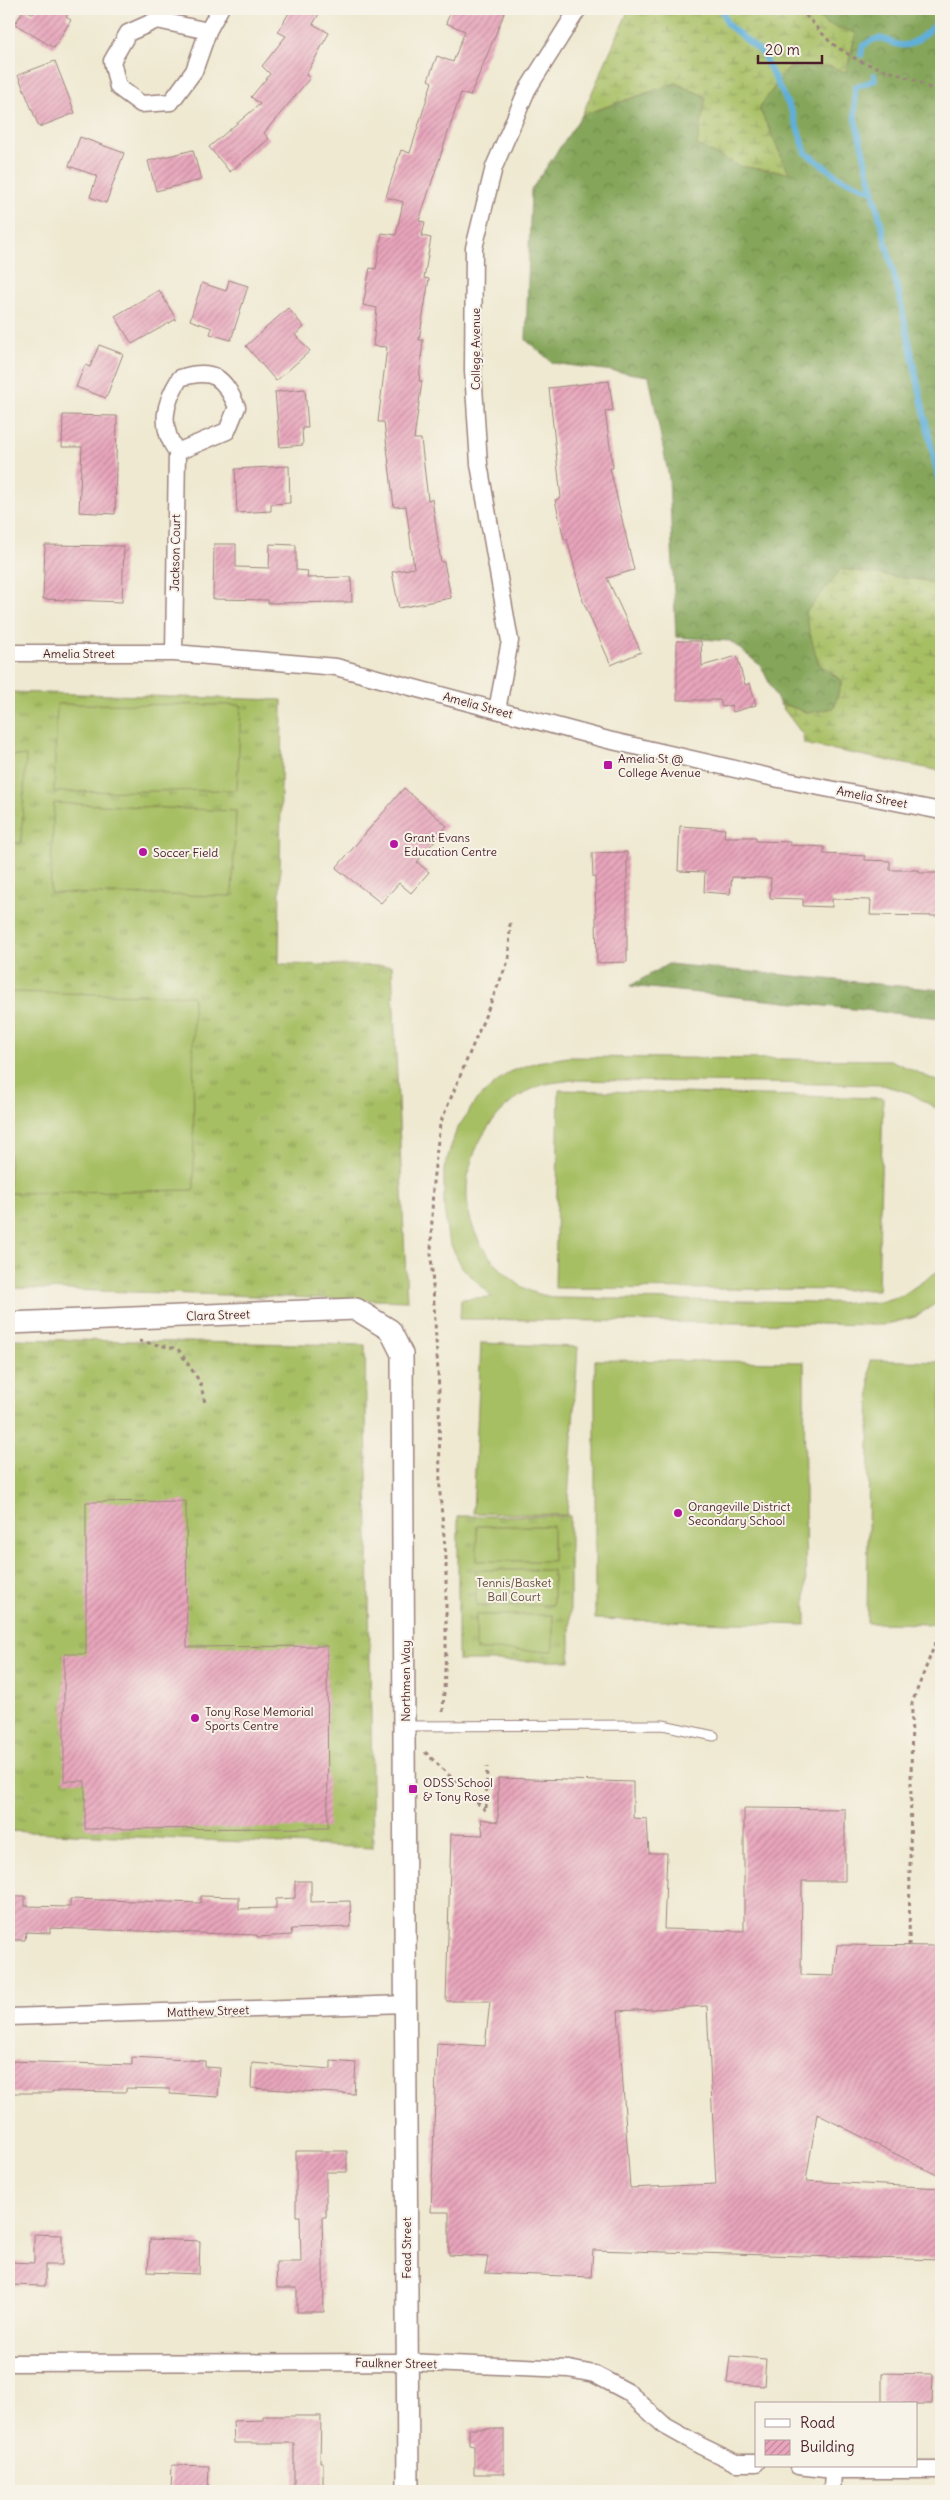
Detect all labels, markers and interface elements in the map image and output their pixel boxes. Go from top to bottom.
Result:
scale bar [758,32,821,64]
text: 20 m [765,40,800,59]
street label: College Avenue [468,308,483,390]
street label: Jackson Court [167,514,183,592]
street label: Amelia Street [43,646,115,661]
street label: Amelia Street [441,688,515,722]
place label: Amelia St @ College Avenue [618,751,701,780]
marker: Amelia St @ College Avenue [602,759,614,771]
street label: Amelia Street [835,783,909,811]
place label: Grant Evans Education Centre [404,830,497,859]
marker: Grant Evans Education Centre [388,838,400,850]
place label: Soccer Field [153,845,218,860]
marker: Soccer Field [137,846,149,858]
street label: Clara Street [186,1306,250,1324]
place label: Orangeville District Secondary School [688,1499,791,1528]
marker: Orangeville District Secondary School [672,1507,684,1519]
park label: Tennis/Basket Ball Court [476,1575,552,1604]
street label: Northmen Way [398,1640,413,1722]
place label: Tony Rose Memorial Sports Centre [205,1704,313,1733]
marker: Tony Rose Memorial Sports Centre [189,1712,201,1724]
place label: ODSS School & Tony Rose [423,1775,493,1804]
marker: ODSS School & Tony Rose [407,1783,419,1795]
street label: Matthew Street [167,2002,249,2020]
street label: Fead Street [399,2217,414,2279]
street label: Faulkner Street [355,2355,437,2371]
legend [755,2402,918,2468]
text: Road [800,2413,835,2432]
text: Building [800,2437,855,2456]

